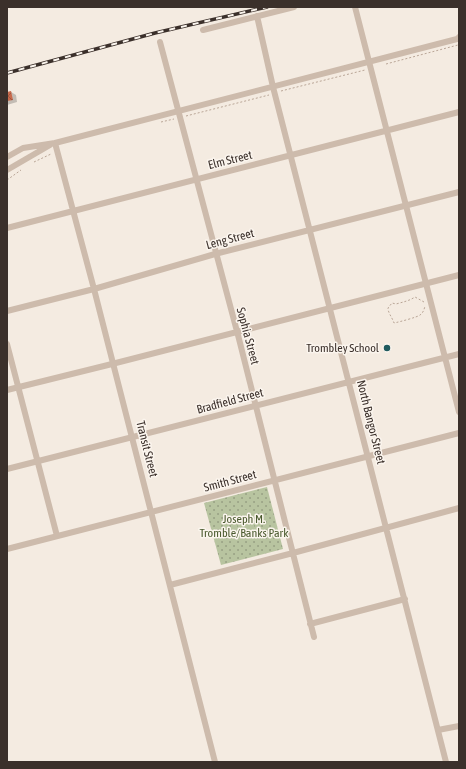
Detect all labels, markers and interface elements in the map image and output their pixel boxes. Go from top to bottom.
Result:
street label: Elm Street [207,148,254,172]
street label: Leng Street [205,226,256,252]
street label: Sophia Street [234,306,262,367]
place label: Trombley School [306,341,380,355]
marker: Trombley School [382,343,392,353]
street label: North Bangor Street [354,378,388,466]
street label: Bradfield Street [195,385,265,417]
street label: Transit Street [133,419,161,479]
street label: Smith Street [202,467,258,495]
park label: Joseph M. Tromble/Banks Park [200,512,289,540]

